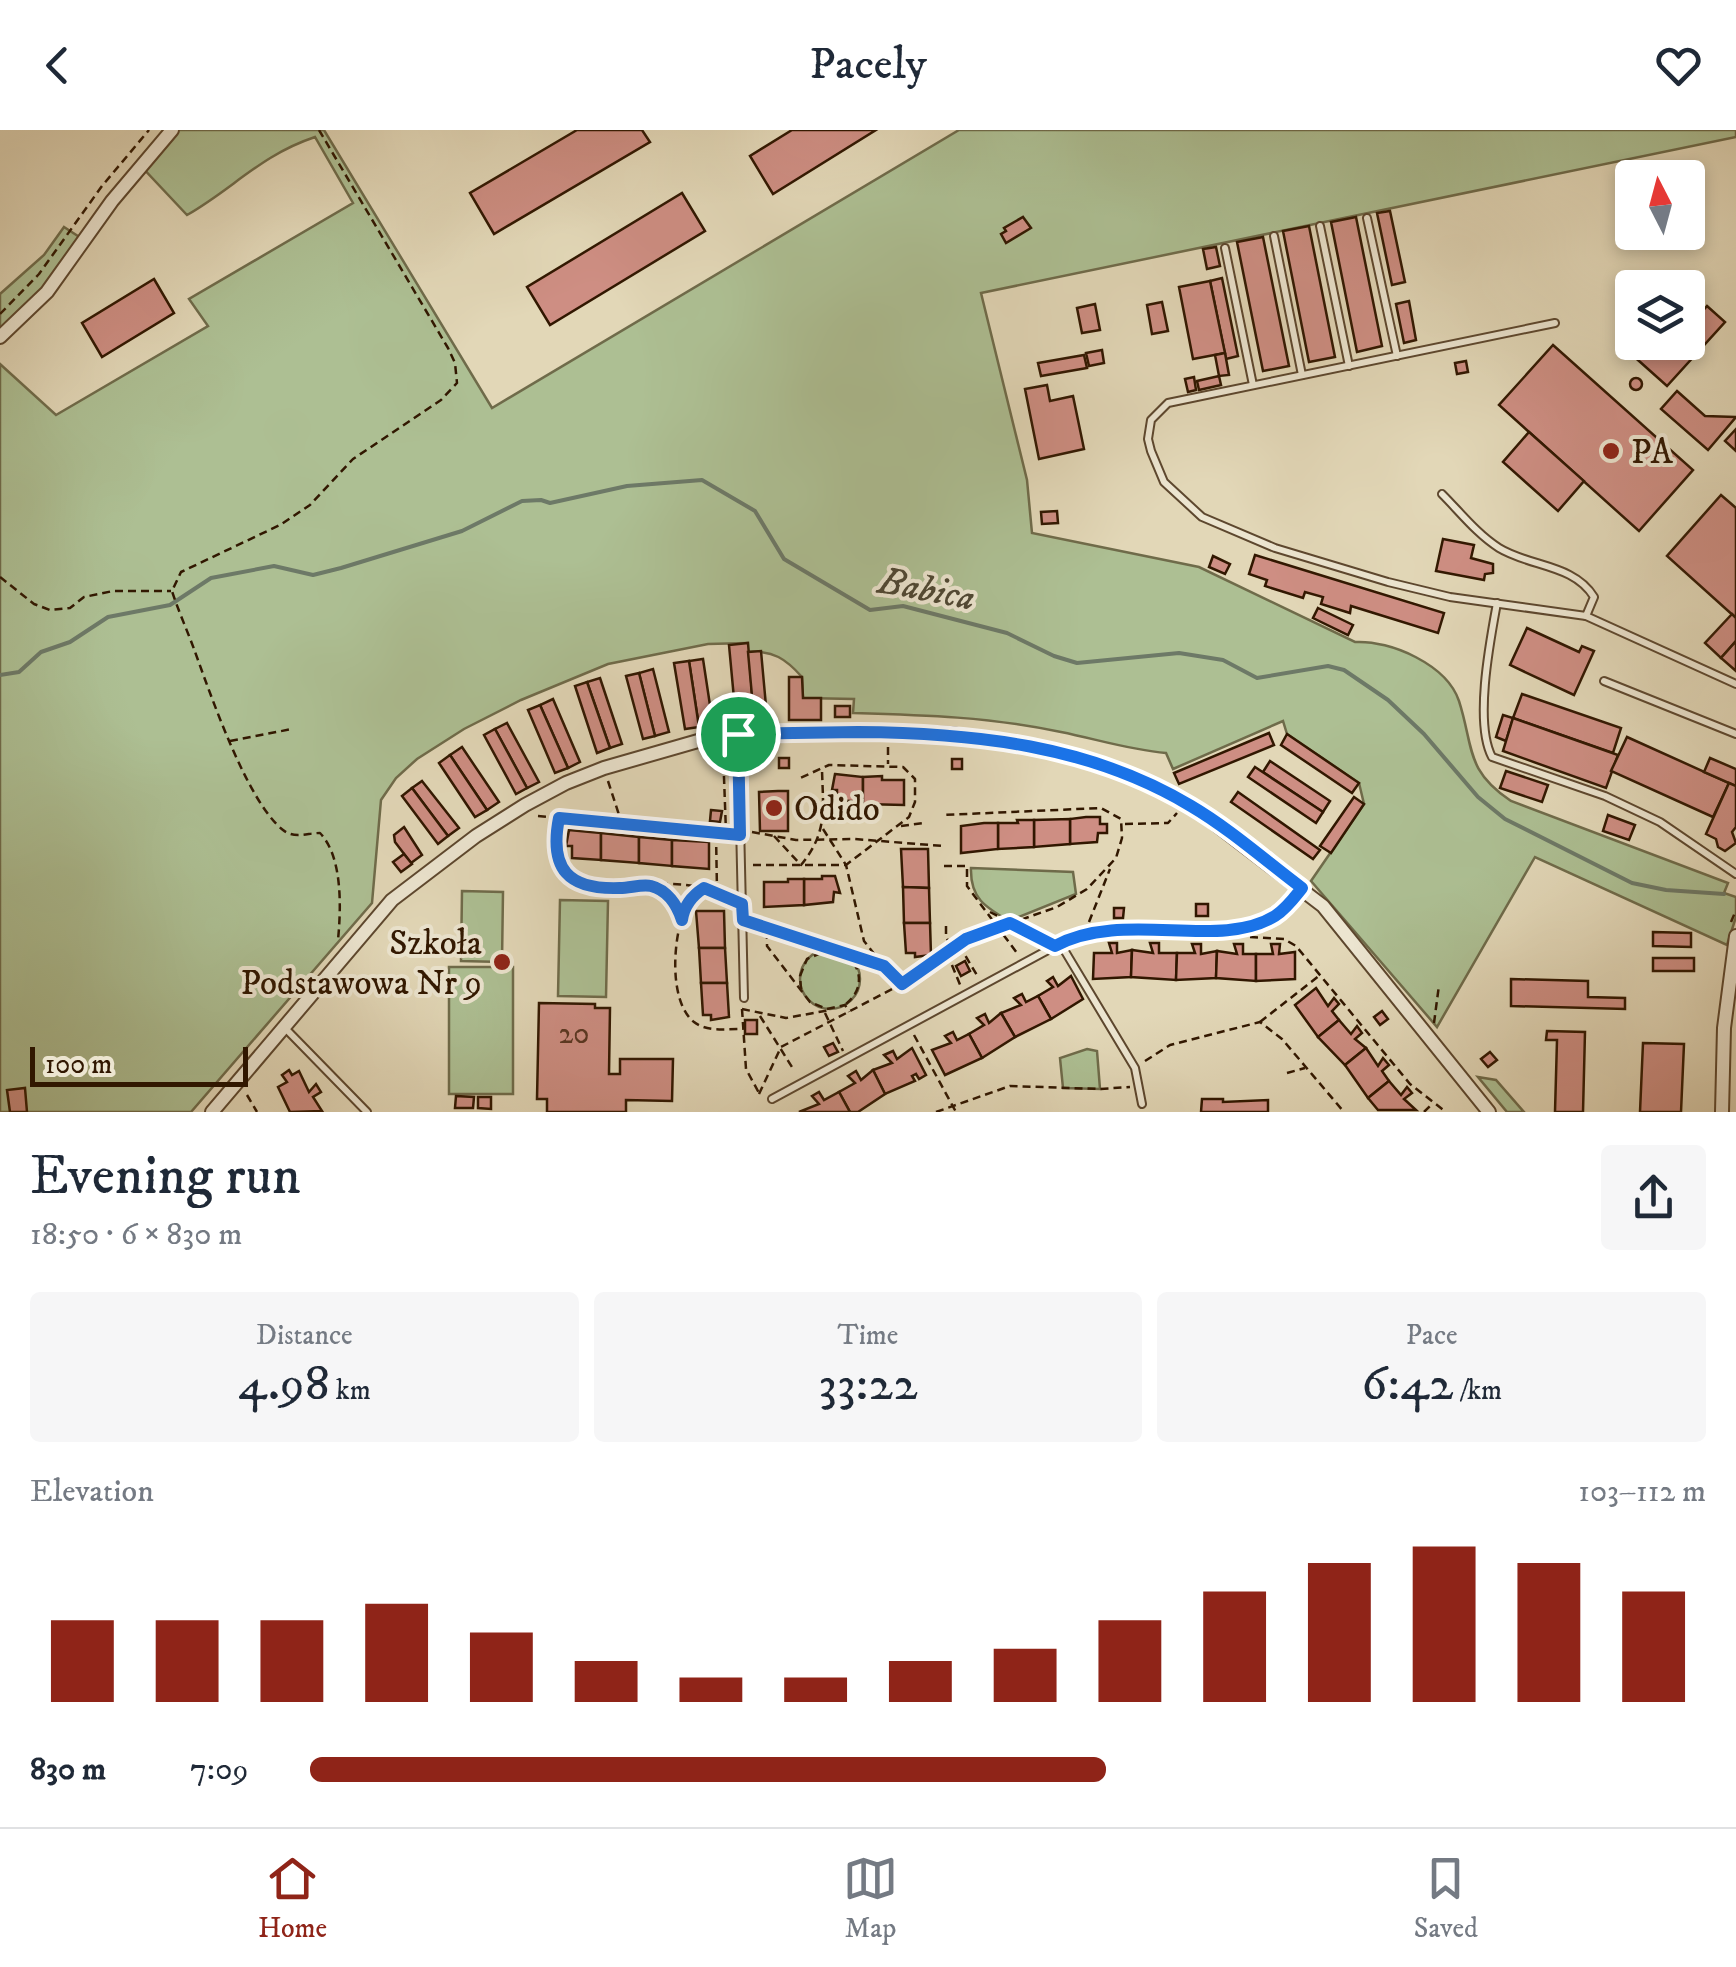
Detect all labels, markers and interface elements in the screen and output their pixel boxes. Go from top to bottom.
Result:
text: Pacely [809,37,927,93]
icon: back [30,38,85,93]
icon: heart [1651,38,1706,93]
north arrow [1615,160,1705,250]
map controls [1615,160,1705,360]
button: layers [1615,270,1705,360]
place label: PA [1631,431,1673,475]
marker: PA [1600,440,1622,462]
water label: Babica [872,557,979,623]
pin [696,692,781,777]
icon: arrive [711,707,766,762]
place label: Odido [794,788,880,832]
marker: Odido [763,797,785,819]
place label: Szkoła Podstawowa Nr 9 [240,922,482,1006]
marker: Szkoła Podstawowa Nr 9 [491,951,513,973]
house number: 20 [559,1016,589,1053]
scale bar [30,1042,248,1086]
text: 100 m [45,1047,112,1082]
text: Evening run [30,1143,301,1212]
button: share [1601,1145,1706,1250]
text: 18:50 · 6 × 830 m [30,1215,242,1255]
text: Distance [256,1318,353,1353]
text: Time [838,1318,898,1353]
text: Pace [1406,1318,1458,1353]
text: 4.98 [238,1353,330,1416]
text: 33:22 [818,1353,918,1416]
text: 6:42 [1361,1353,1454,1416]
text: km [330,1373,371,1408]
text: /km [1454,1373,1502,1408]
text: Elevation [30,1472,154,1512]
text: 103–112 m [1578,1472,1706,1512]
text: 830 m [30,1750,106,1790]
text: 7:09 [190,1750,248,1790]
tab: Home [258,1851,327,1946]
tab: Map [843,1851,898,1946]
tab: Saved [1414,1851,1478,1946]

